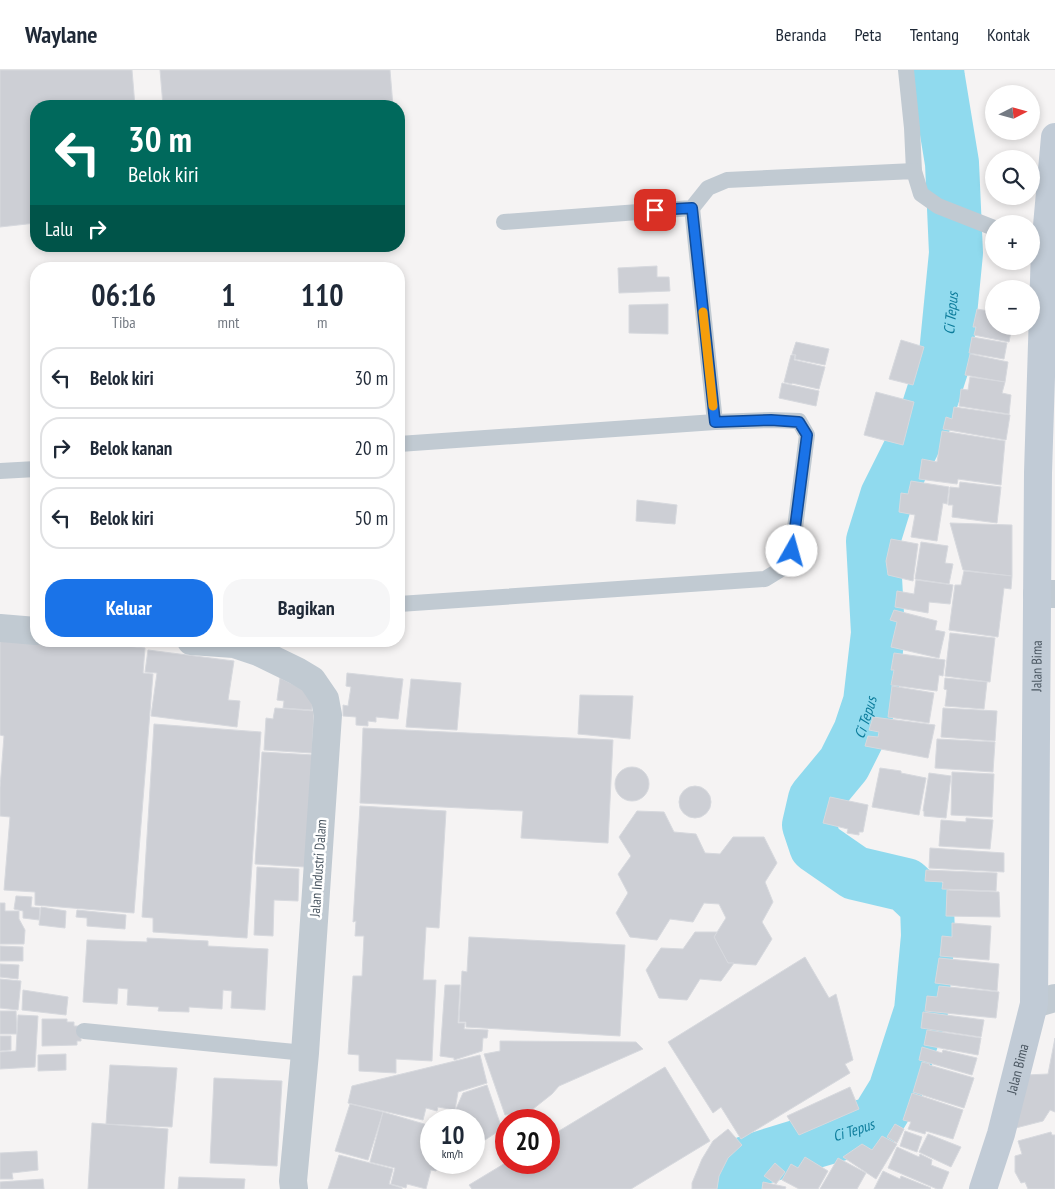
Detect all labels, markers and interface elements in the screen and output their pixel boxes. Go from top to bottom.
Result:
text: Waylane [25,19,98,50]
text: Beranda [776,23,826,46]
text: Peta [854,23,882,46]
text: Tentang [910,23,959,46]
text: Kontak [987,23,1030,46]
north arrow [985,85,1040,140]
map controls [985,85,1040,335]
text: 30 m [128,116,192,162]
icon: left [45,120,110,185]
button: search [985,150,1040,205]
text: Belok kiri [128,160,199,188]
pin [634,189,676,231]
icon: arrive [641,196,669,224]
icon: right [83,215,111,243]
button: + [985,215,1040,270]
text: Lalu [45,217,73,241]
text: 06:16 [91,275,156,314]
text: 1 [221,275,236,314]
text: 110 [301,275,344,314]
button: − [985,280,1040,335]
water label: Ci Tepus [938,289,962,335]
text: Tiba [112,312,136,332]
text: mnt [217,312,239,332]
text: m [317,312,327,332]
icon: left [47,364,75,392]
text: Belok kiri [90,366,154,390]
text: 30 m [355,366,388,390]
icon: right [47,434,75,462]
text: Belok kanan [90,436,172,460]
text: 20 m [355,436,388,460]
icon: left [47,504,75,532]
text: Belok kiri [90,506,154,530]
text: 50 m [355,506,388,530]
position arrow [765,524,817,576]
button: Keluar [45,579,213,637]
button: Bagikan [223,579,390,637]
street label: Jalan Bima [1027,640,1046,693]
water label: Ci Tepus [849,694,880,741]
street label: Jalan Industri Dalam [306,819,330,918]
street label: Jalan Bima [1002,1042,1033,1097]
speed limit sign: 20 [495,1109,560,1174]
water label: Ci Tepus [830,1113,878,1145]
text: 10 [441,1119,464,1151]
text: km/h [442,1146,463,1161]

